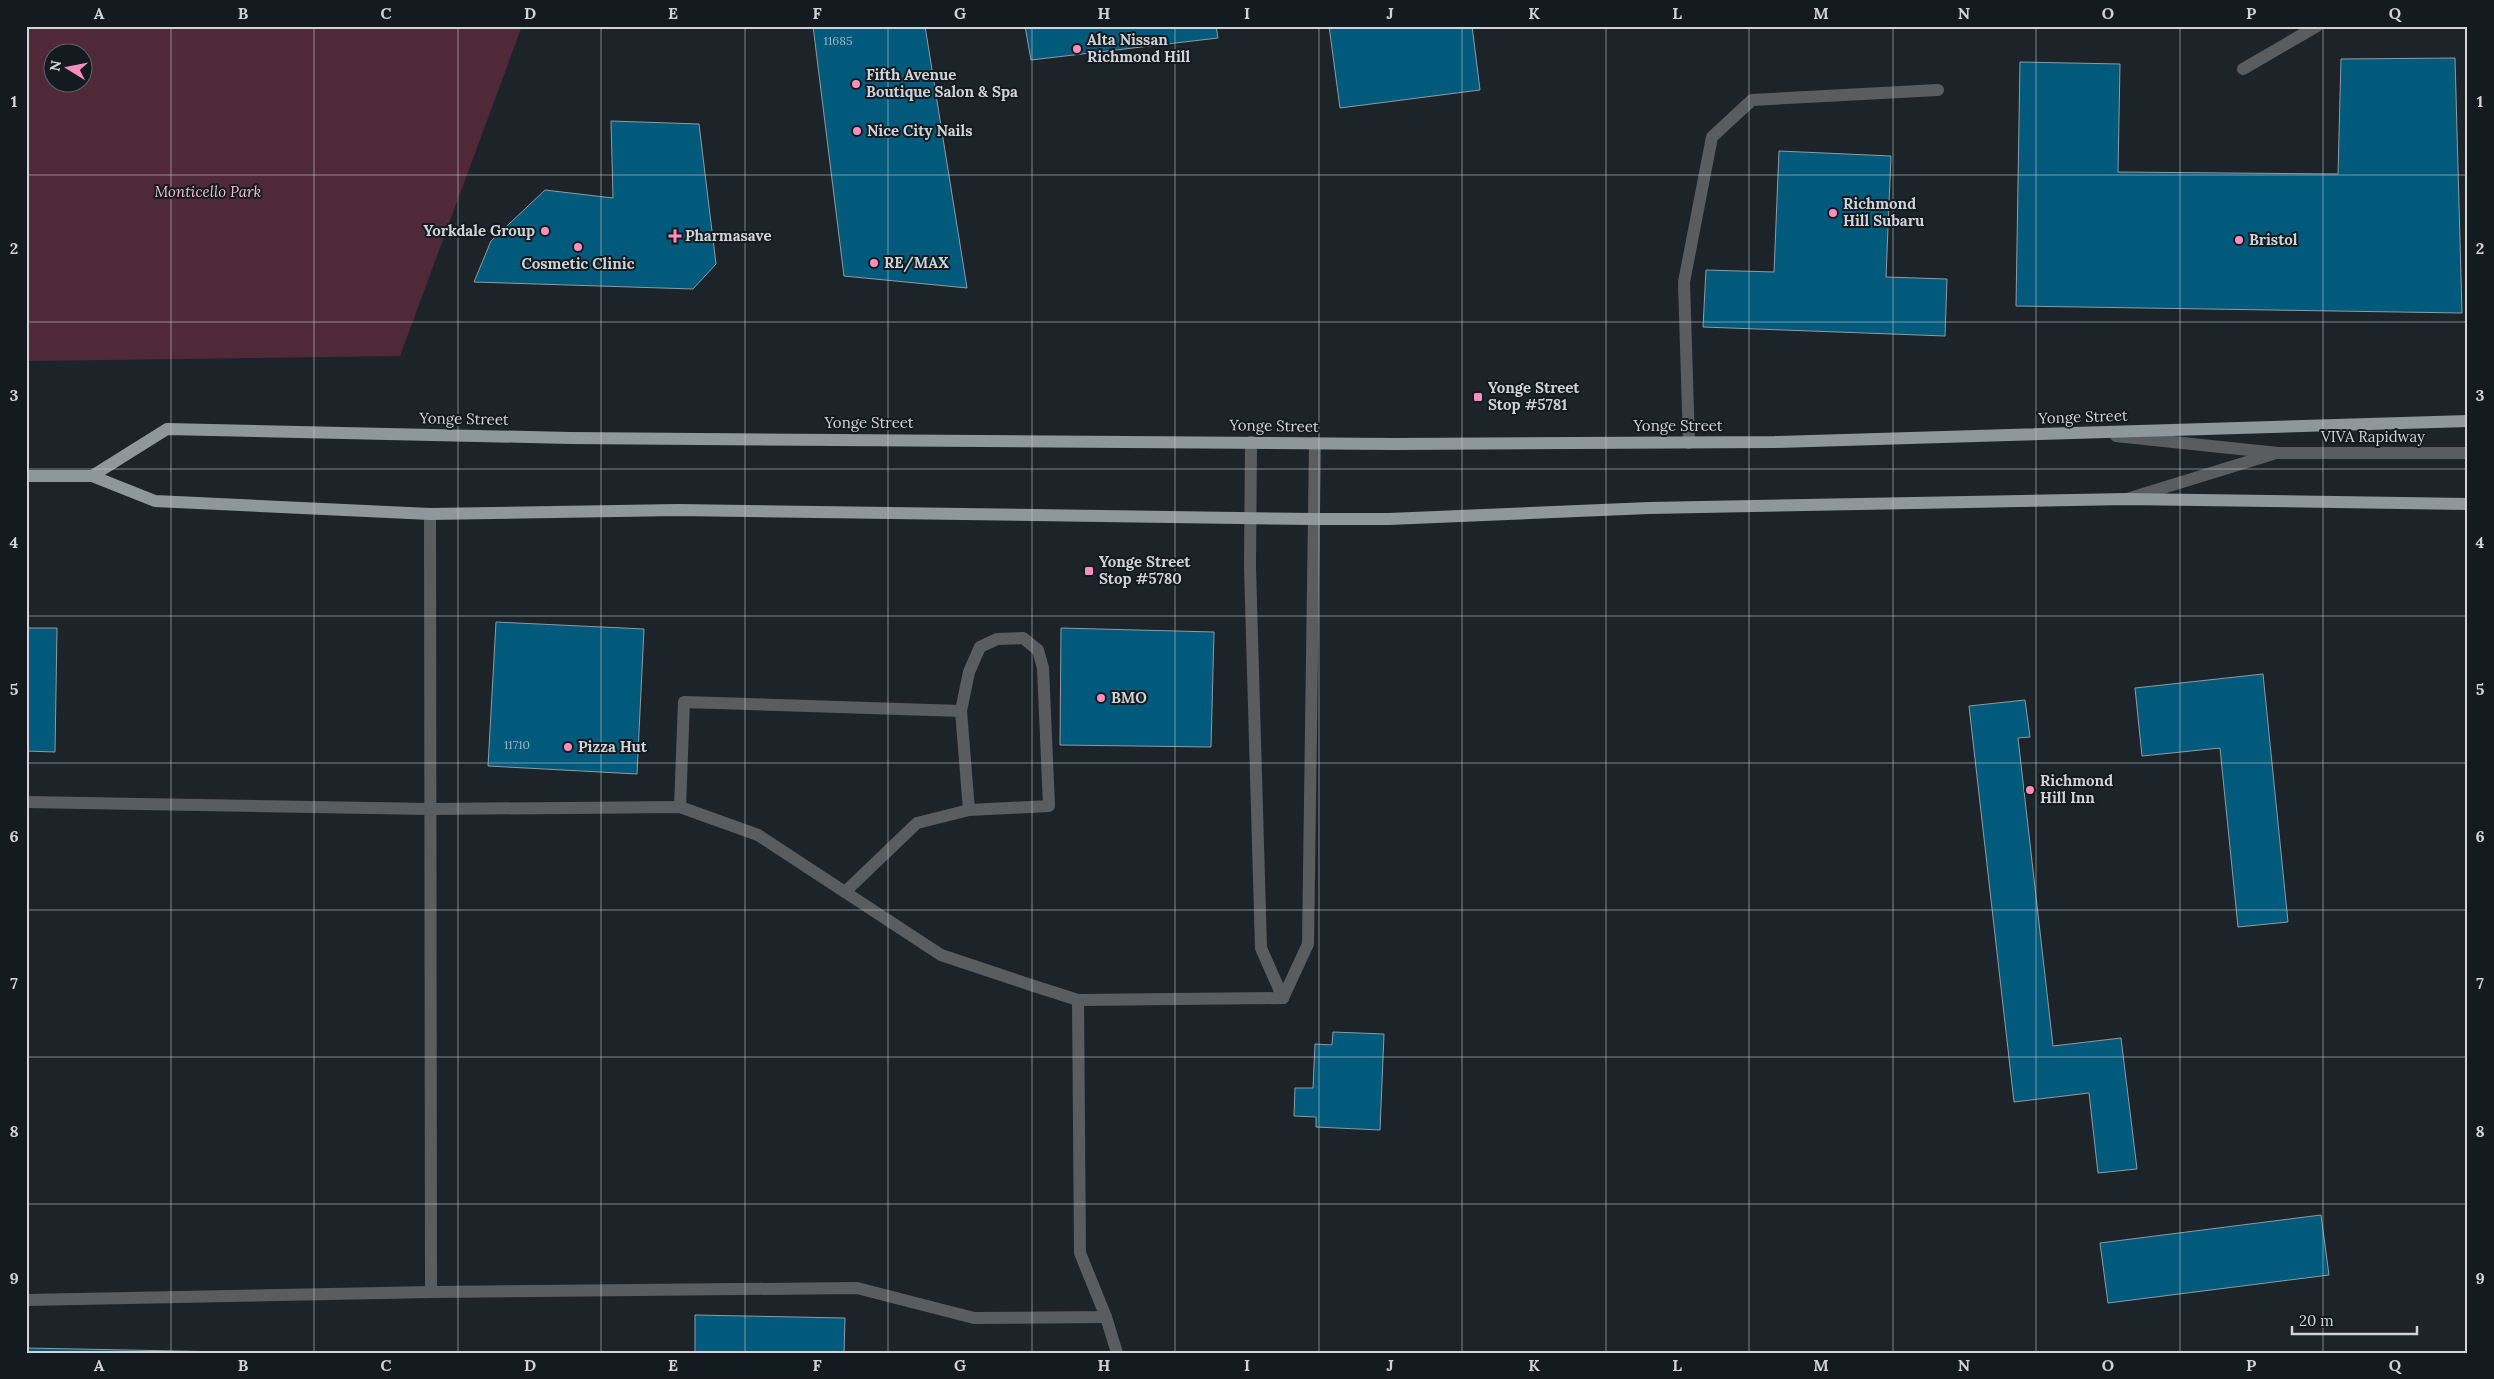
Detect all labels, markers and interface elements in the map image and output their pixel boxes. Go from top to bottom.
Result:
text: A [94,3,105,23]
text: B [238,3,249,23]
text: C [380,3,392,23]
text: D [524,3,536,23]
text: E [668,3,678,23]
text: F [812,3,822,23]
text: G [954,3,966,23]
text: H [1098,3,1111,23]
text: I [1244,3,1250,23]
text: J [1386,3,1394,23]
text: K [1528,3,1540,23]
text: L [1672,3,1682,23]
text: M [1813,3,1829,23]
text: N [1958,3,1970,23]
text: O [2102,3,2114,23]
text: P [2246,3,2256,23]
text: Q [2389,3,2402,23]
place label: Alta Nissan Richmond Hill [1087,30,1191,66]
house number: 11685 [824,33,852,48]
north arrow [42,42,92,92]
marker: Alta Nissan Richmond Hill [1071,43,1083,55]
text: N [45,59,65,73]
place label: Fifth Avenue Boutique Salon & Spa [866,65,1018,101]
marker: Fifth Avenue Boutique Salon & Spa [850,78,862,90]
text: 1 [11,91,17,111]
text: 1 [2477,91,2483,111]
place label: Nice City Nails [867,121,972,140]
marker: Nice City Nails [851,125,863,137]
park label: Monticello Park [155,182,262,201]
place label: Richmond Hill Subaru [1843,194,1924,230]
marker: Richmond Hill Subaru [1827,207,1839,219]
place label: Yorkdale Group [424,221,535,240]
marker: Yorkdale Group [539,225,551,237]
place label: Pharmasave [685,226,771,245]
marker: Pharmasave [669,230,681,242]
place label: Bristol [2249,230,2298,249]
marker: Bristol [2233,234,2245,246]
text: 2 [10,238,18,258]
text: 2 [2476,238,2484,258]
marker: Cosmetic Clinic [572,241,584,253]
place label: RE/MAX [884,253,949,273]
place label: Cosmetic Clinic [522,254,635,273]
marker: RE/MAX [868,257,880,269]
place label: Yonge Street Stop #5781 [1488,378,1580,414]
text: 3 [10,385,19,405]
text: 3 [2476,385,2485,405]
marker: Yonge Street Stop #5781 [1472,391,1484,403]
street label: Yonge Street [2037,405,2128,428]
street label: Yonge Street [418,408,509,429]
street label: Yonge Street [823,413,914,432]
street label: Yonge Street [1228,415,1319,436]
street label: Yonge Street [1632,416,1723,435]
street label: VIVA Rapidway [2320,427,2425,446]
text: 4 [10,532,19,552]
text: 4 [2476,532,2485,552]
place label: Yonge Street Stop #5780 [1099,552,1191,588]
marker: Yonge Street Stop #5780 [1083,565,1095,577]
text: 5 [10,679,19,699]
text: 5 [2476,679,2485,699]
place label: BMO [1111,688,1147,707]
marker: BMO [1095,692,1107,704]
house number: 11710 [504,737,530,752]
place label: Pizza Hut [578,737,648,756]
marker: Pizza Hut [562,741,574,753]
place label: Richmond Hill Inn [2040,771,2113,807]
marker: Richmond Hill Inn [2024,784,2036,796]
text: 6 [9,826,19,846]
text: 6 [2475,826,2485,846]
text: 7 [10,973,18,993]
text: 7 [2476,973,2484,993]
text: 8 [9,1121,19,1141]
text: 8 [2475,1121,2485,1141]
text: 9 [9,1268,19,1288]
text: 9 [2475,1268,2485,1288]
scale bar [2292,1304,2416,1336]
text: 20 m [2299,1311,2334,1330]
text: A [94,1355,105,1375]
text: B [238,1355,249,1375]
text: C [380,1355,392,1375]
text: D [524,1355,536,1375]
text: E [668,1355,678,1375]
text: F [812,1355,822,1375]
text: G [954,1355,966,1375]
text: H [1098,1355,1111,1375]
text: I [1244,1355,1250,1375]
text: J [1386,1355,1394,1375]
text: K [1528,1355,1540,1375]
text: L [1672,1355,1682,1375]
text: M [1813,1355,1829,1375]
text: N [1958,1355,1970,1375]
text: O [2102,1355,2114,1375]
text: P [2246,1355,2256,1375]
text: Q [2389,1355,2402,1375]

